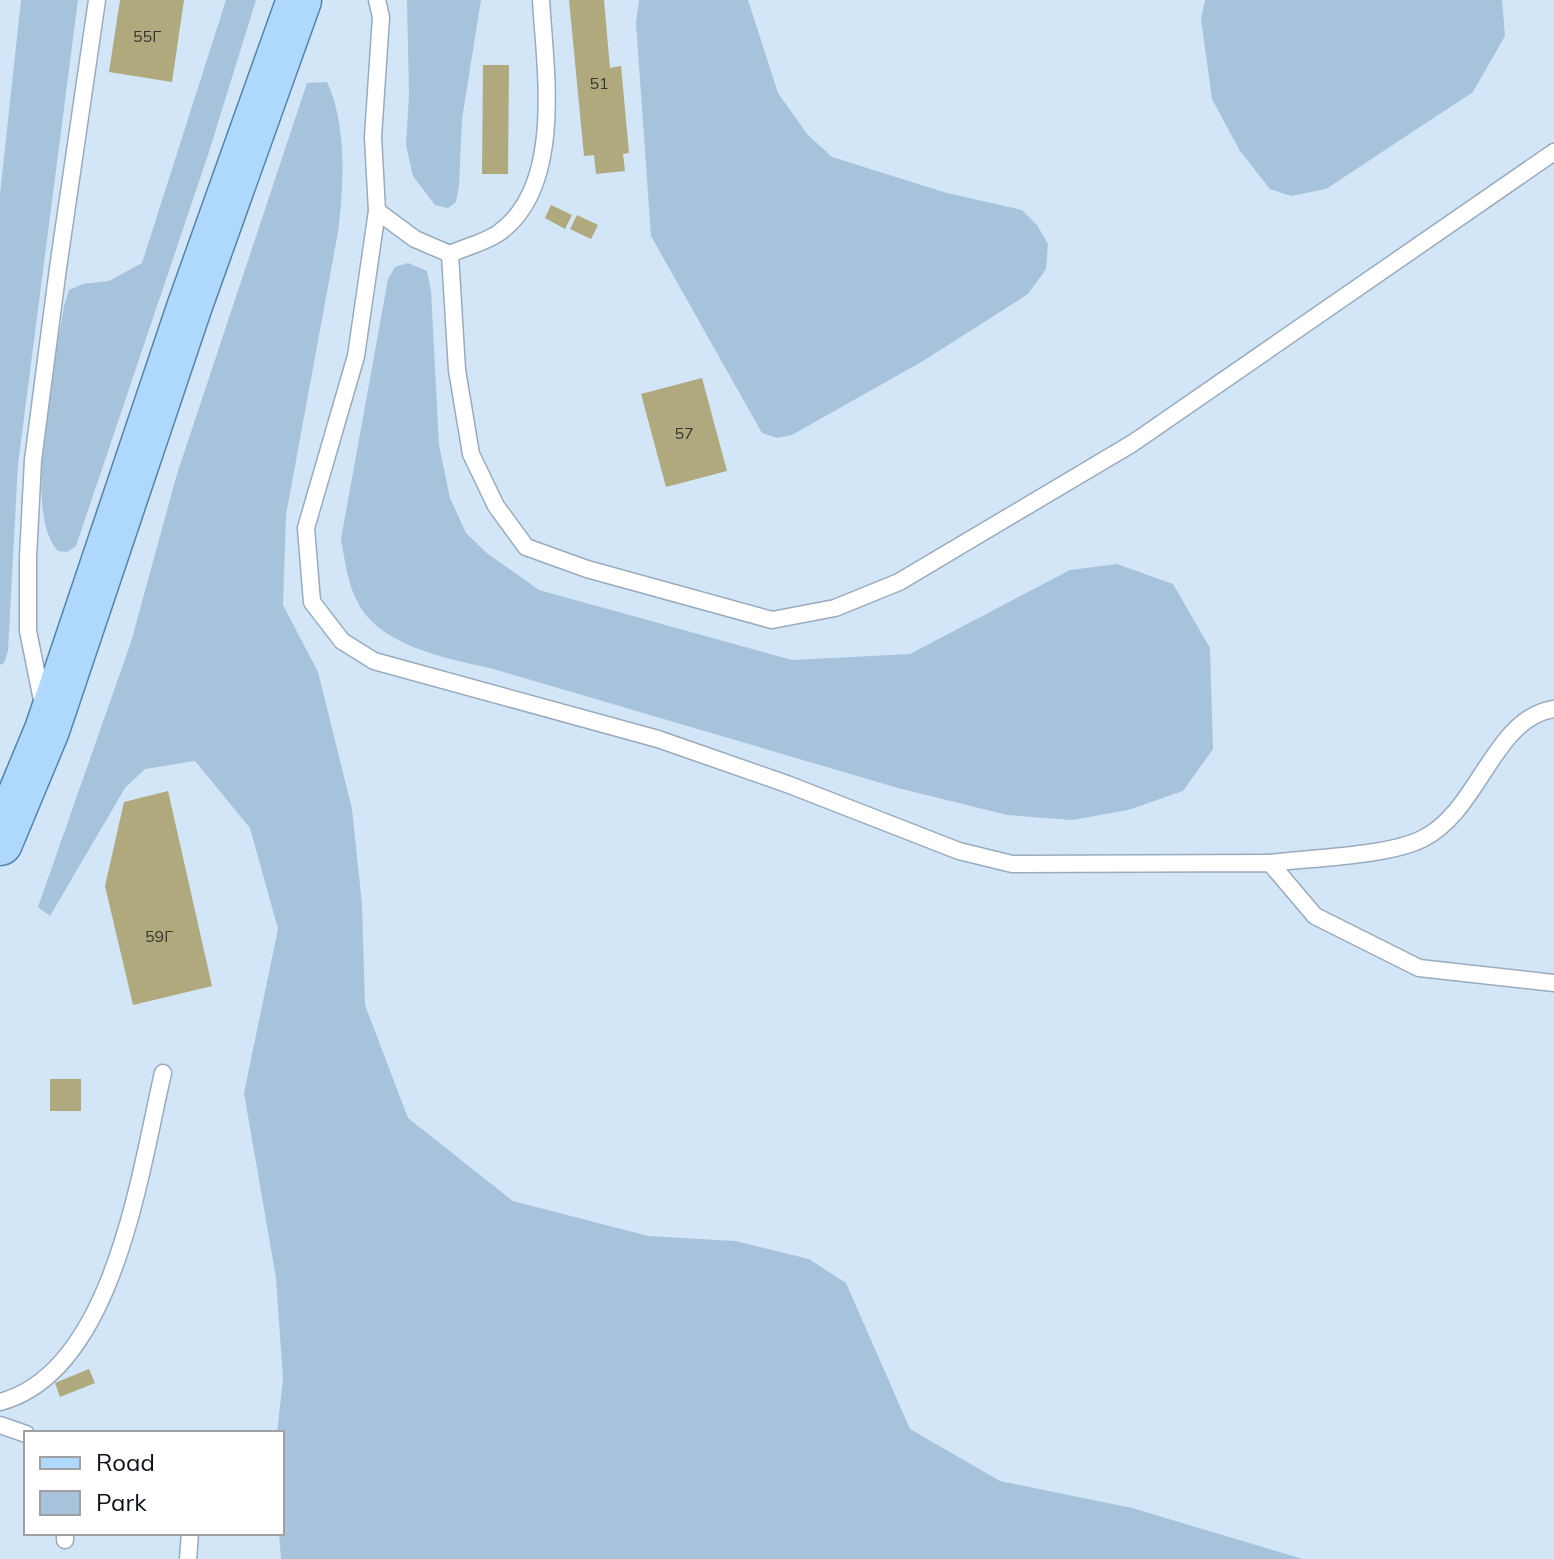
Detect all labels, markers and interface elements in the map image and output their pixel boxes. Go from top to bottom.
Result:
house number: 55Г [133,26,161,46]
house number: 51 [589,73,609,93]
house number: 57 [674,423,694,443]
house number: 59Г [145,926,173,946]
legend [24,1431,284,1535]
text: Road [96,1447,155,1477]
text: Park [96,1487,147,1517]

